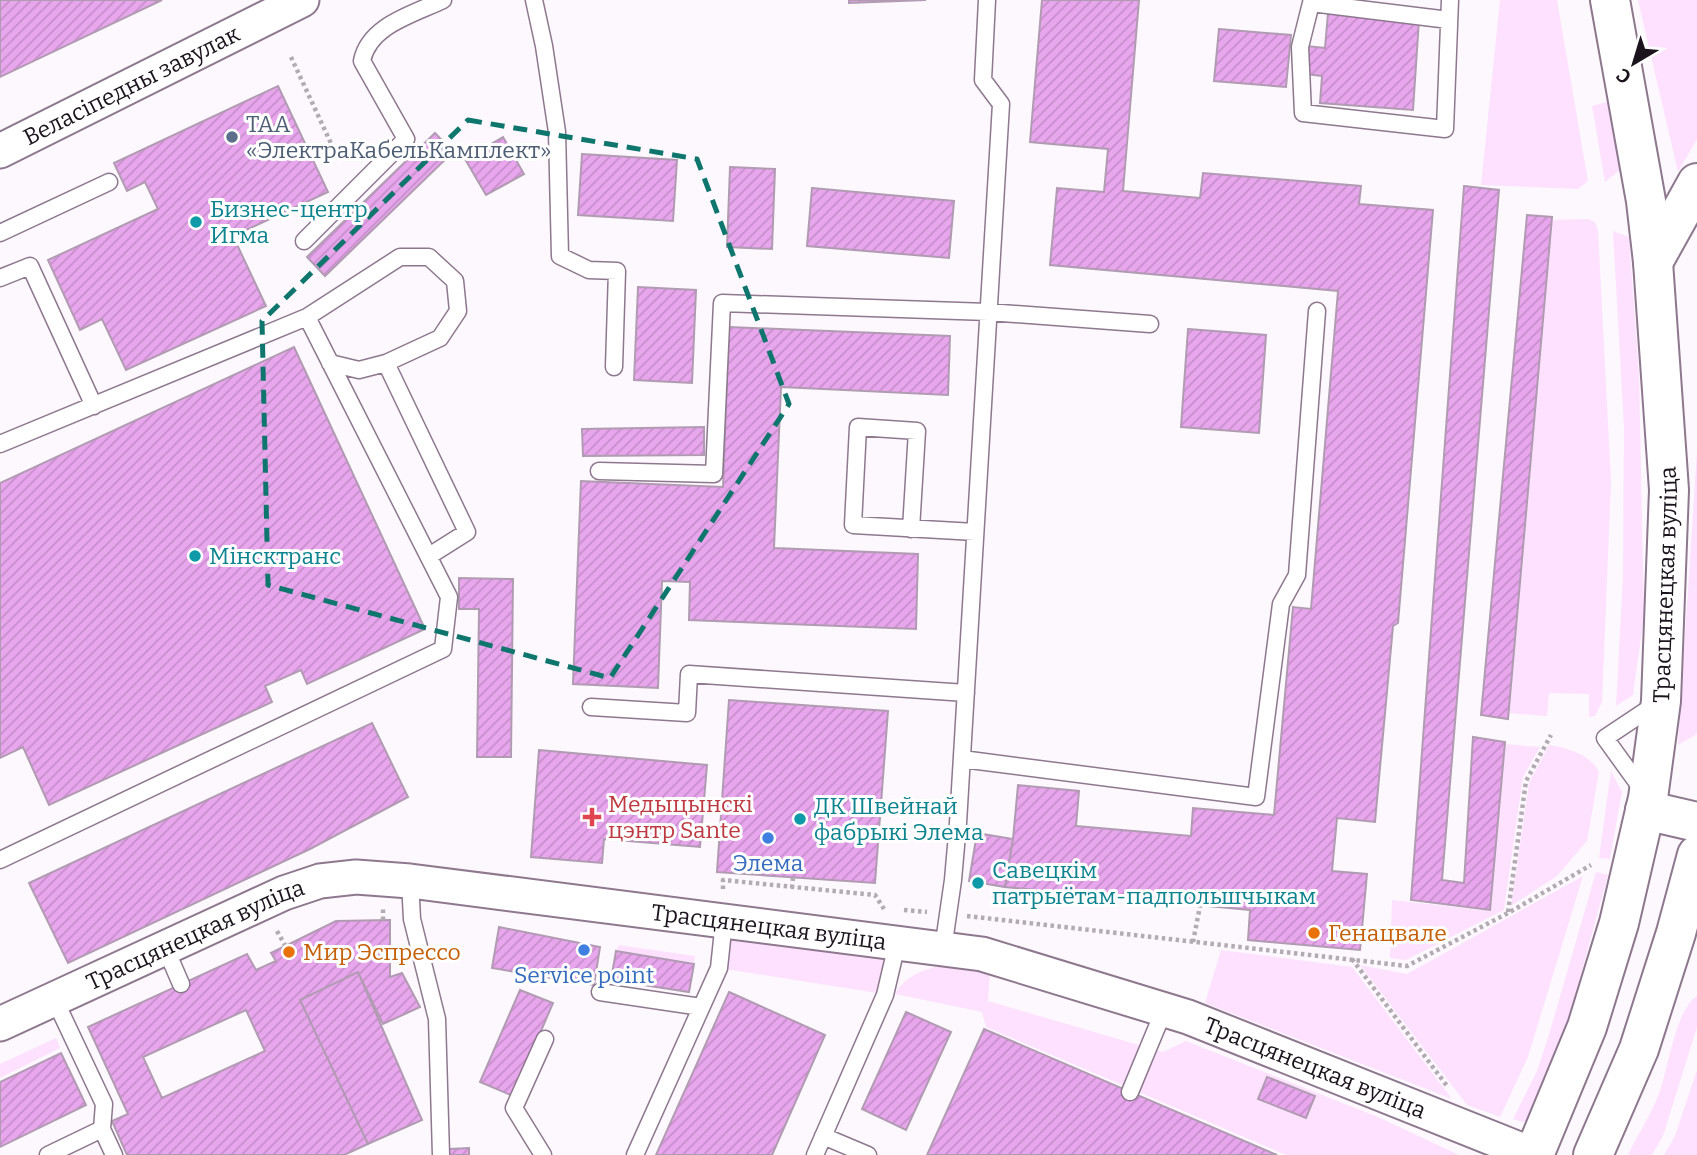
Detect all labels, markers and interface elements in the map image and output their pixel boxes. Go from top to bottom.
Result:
street label: Веласіпедны завулак [19,19,245,151]
north arrow [1599,28,1669,98]
text: С [1612,63,1636,89]
place label: ТАА «ЭлектраКабельКамплект» [246,110,551,164]
marker: ТАА «ЭлектраКабельКамплект» [224,129,240,145]
place label: Бизнес-центр Игма [210,195,368,249]
marker: Бизнес-центр Игма [188,214,204,230]
street label: Трасцянецкая вуліца [1647,465,1683,703]
place label: Мінсктранс [209,542,341,570]
marker: Мінсктранс [187,548,203,564]
place label: Медыцынскі цэнтр Sante [608,790,753,844]
place label: ДК Швейнай фабрыкі Элема [814,792,984,846]
marker: Медыцынскі цэнтр Sante [582,807,602,827]
marker: ДК Швейнай фабрыкі Элема [792,811,808,827]
marker: Элема [760,830,776,846]
place label: Элема [733,849,804,877]
place label: Савецкім патрыётам-падпольшчыкам [992,856,1316,910]
street label: Трасцянецкая вуліца [82,873,308,996]
marker: Савецкім патрыётам-падпольшчыкам [970,875,986,891]
street label: Трасцянецкая вуліца [650,898,889,956]
place label: Генацвале [1328,919,1447,947]
marker: Генацвале [1306,925,1322,941]
place label: Мир Эспрессо [303,938,461,966]
marker: Service point [576,942,592,958]
marker: Мир Эспрессо [281,944,297,960]
place label: Service point [514,961,654,989]
street label: Трасцянецкая вуліца [1200,1011,1431,1125]

